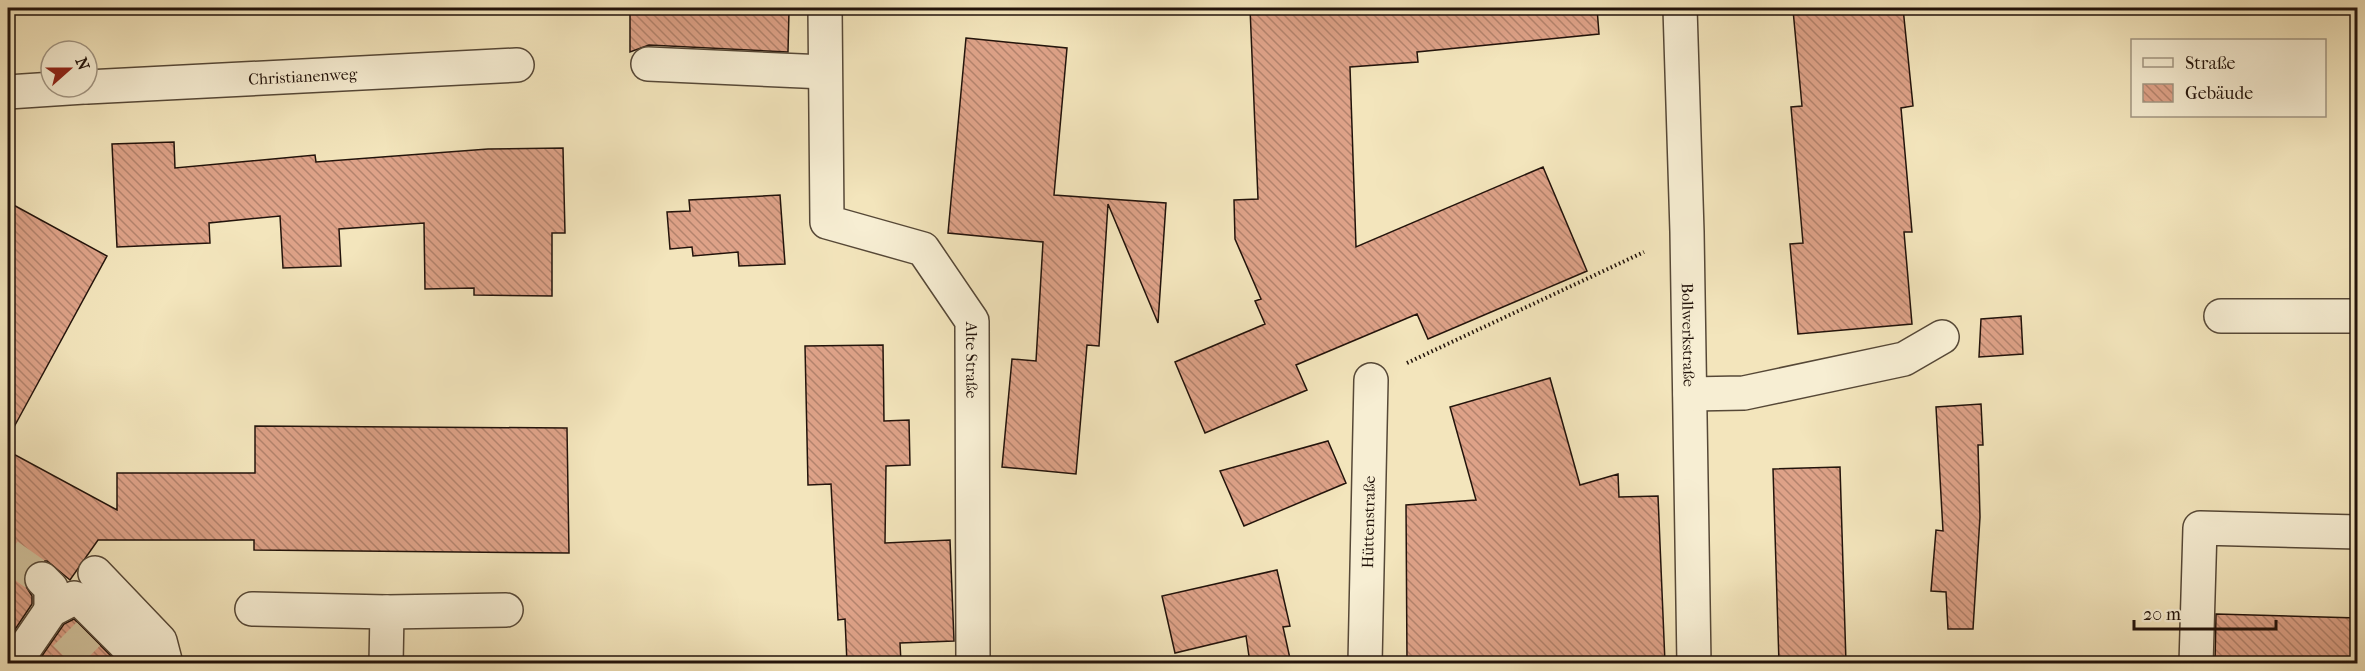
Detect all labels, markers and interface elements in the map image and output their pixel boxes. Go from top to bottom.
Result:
north arrow [39,39,99,99]
legend [2131,39,2326,117]
text: Straße [2185,53,2236,74]
text: N [71,55,94,74]
street label: Christianenweg [248,64,358,89]
text: Gebäude [2185,83,2253,104]
street label: Bollwerkstraße [1678,283,1699,387]
street label: Alte Straße [962,321,981,399]
street label: Hüttenstraße [1358,475,1379,569]
scale bar [2134,593,2276,631]
text: 20 m [2143,604,2181,625]

